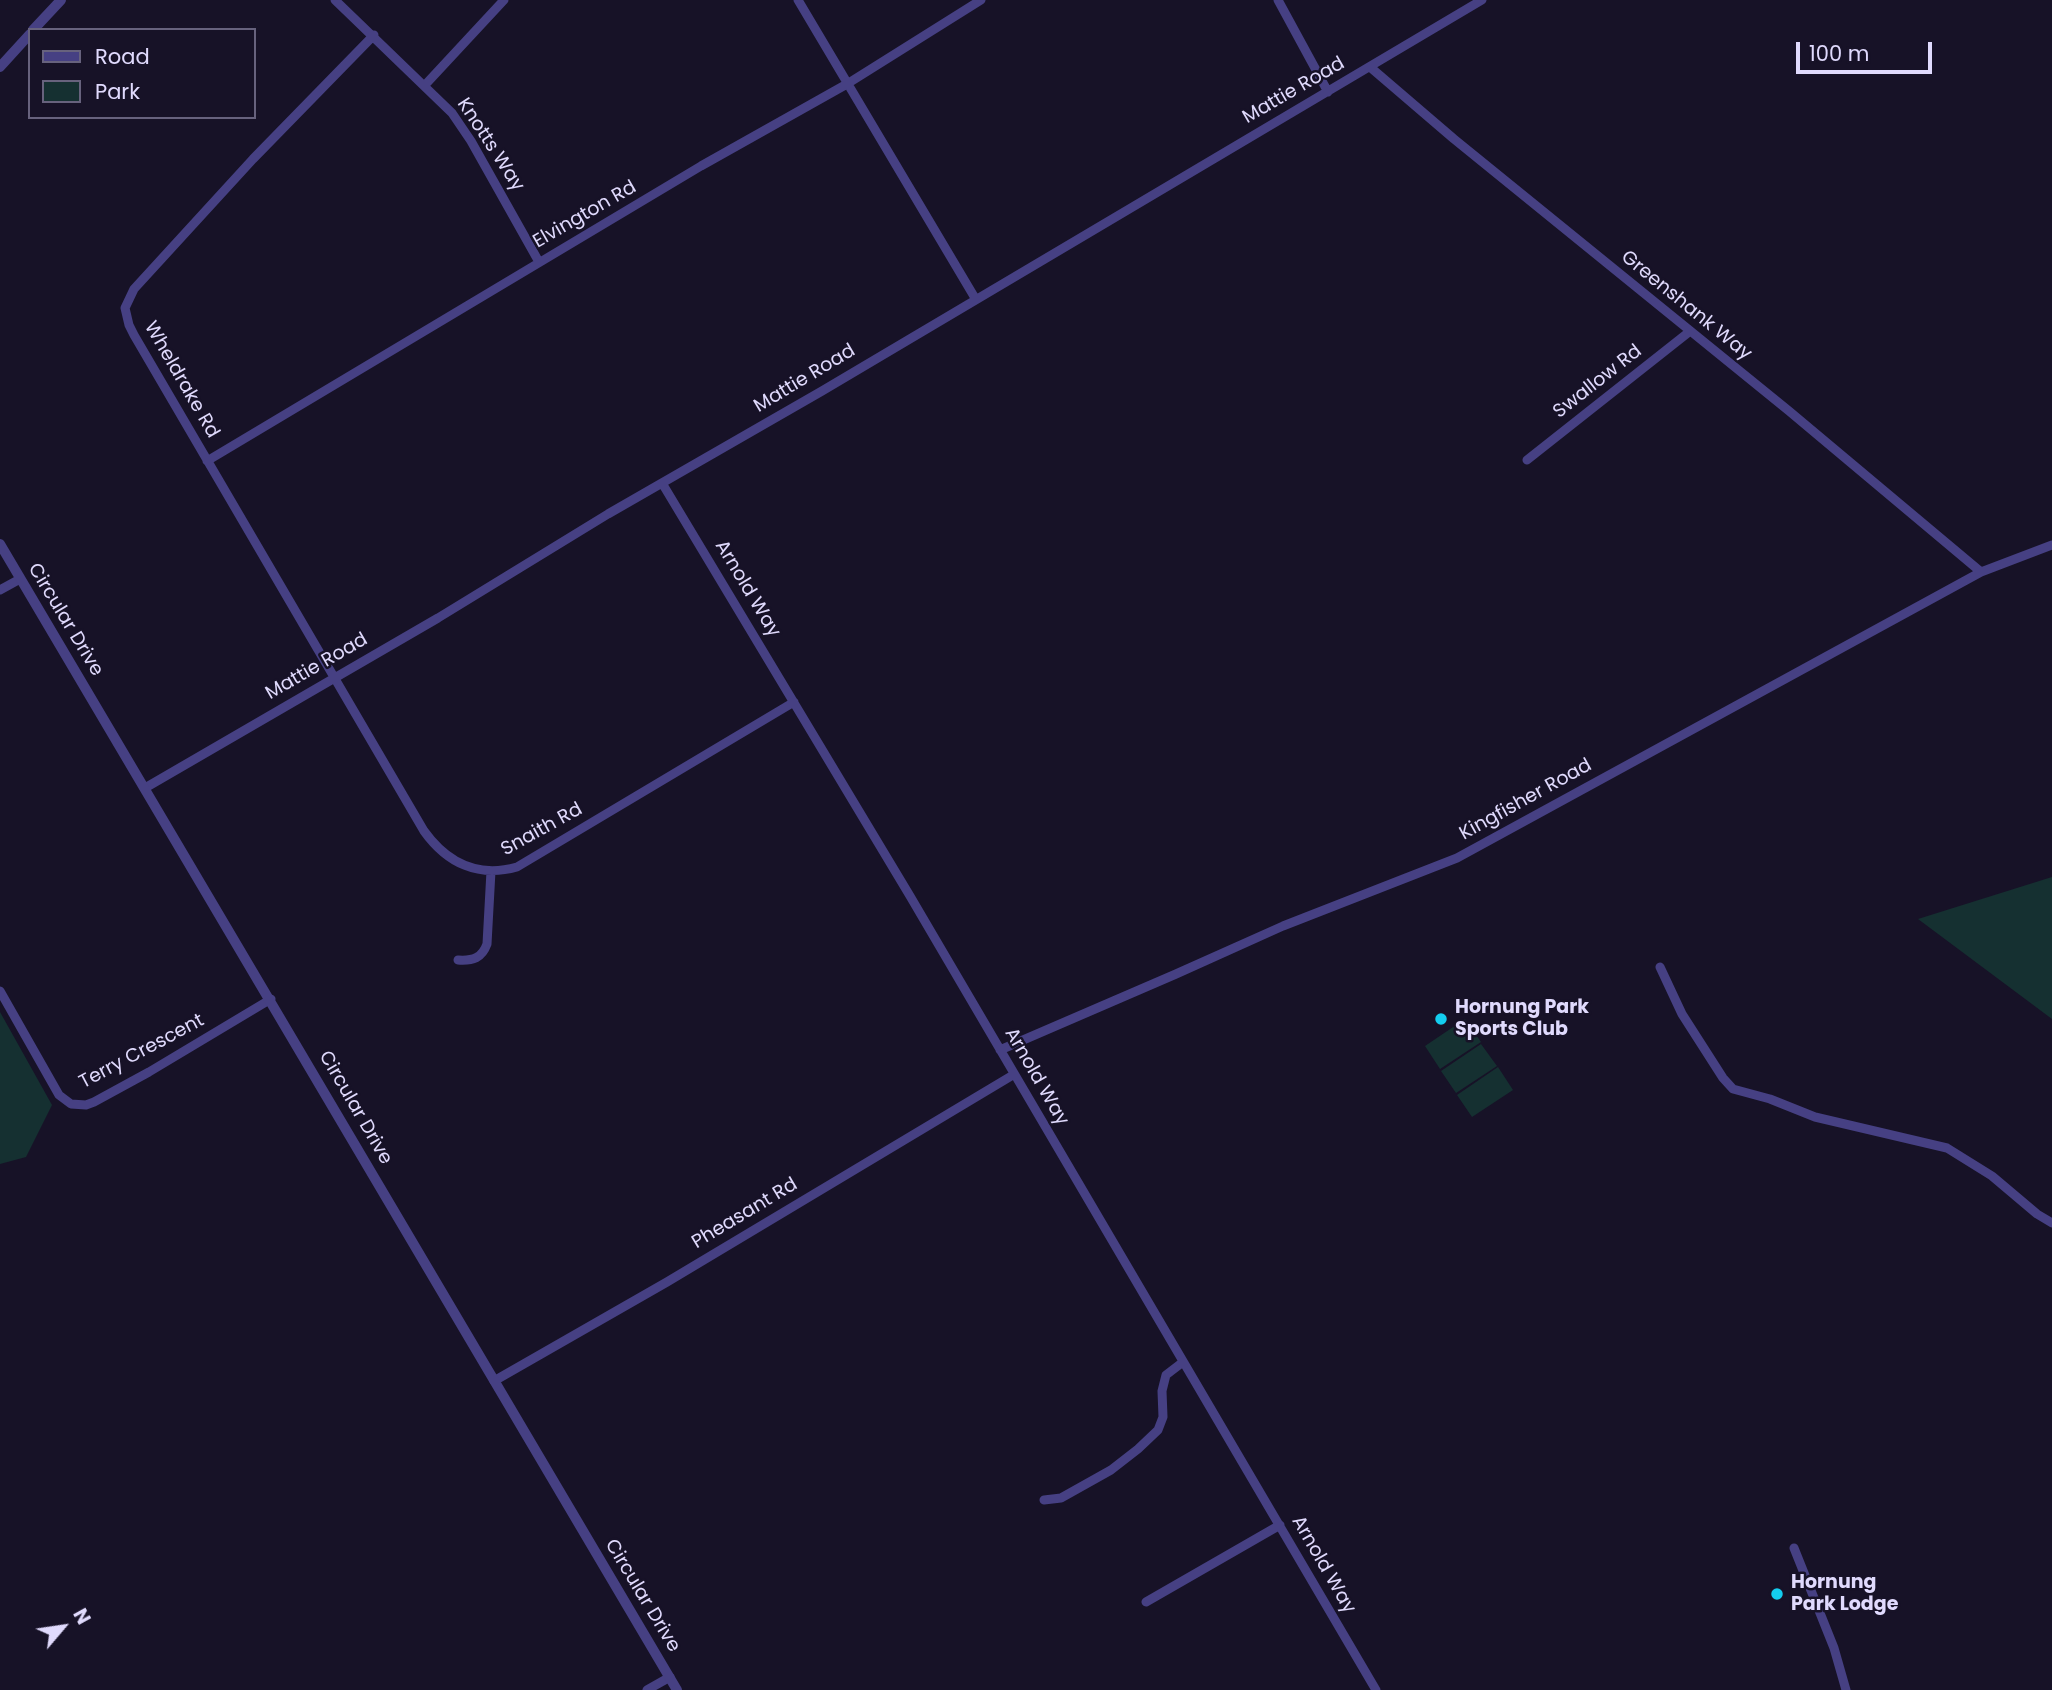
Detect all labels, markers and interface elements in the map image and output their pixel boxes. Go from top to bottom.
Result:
legend [28,28,256,119]
scale bar [1800,28,1937,72]
text: 100 m [1809,39,1869,68]
text: Road [95,42,150,71]
street label: Mattie Road [1239,53,1349,129]
text: Park [95,77,140,106]
street label: Knotts Way [451,94,529,196]
street label: Elvington Rd [529,176,641,254]
street label: Greenshank Way [1616,246,1756,366]
street label: Wheldrake Rd [138,318,224,442]
street label: Mattie Road [750,340,860,418]
street label: Swallow Rd [1549,340,1647,424]
street label: Arnold Way [709,536,785,642]
street label: Circular Drive [22,560,108,680]
street label: Mattie Road [262,629,372,705]
street label: Kingfisher Road [1456,754,1596,846]
street label: Snaith Rd [497,798,587,862]
place label: Hornung Park Sports Club [1455,997,1589,1041]
street label: Terry Crescent [76,1010,208,1094]
marker: Hornung Park Sports Club [1433,1011,1449,1027]
street label: Arnold Way [999,1024,1073,1130]
street label: Circular Drive [313,1047,397,1169]
street label: Pheasant Rd [688,1174,802,1254]
street label: Arnold Way [1286,1512,1360,1618]
street label: Circular Drive [599,1536,685,1656]
place label: Hornung Park Lodge [1791,1572,1898,1616]
marker: Hornung Park Lodge [1769,1586,1785,1602]
north arrow [28,1592,98,1662]
text: N [67,1604,97,1629]

